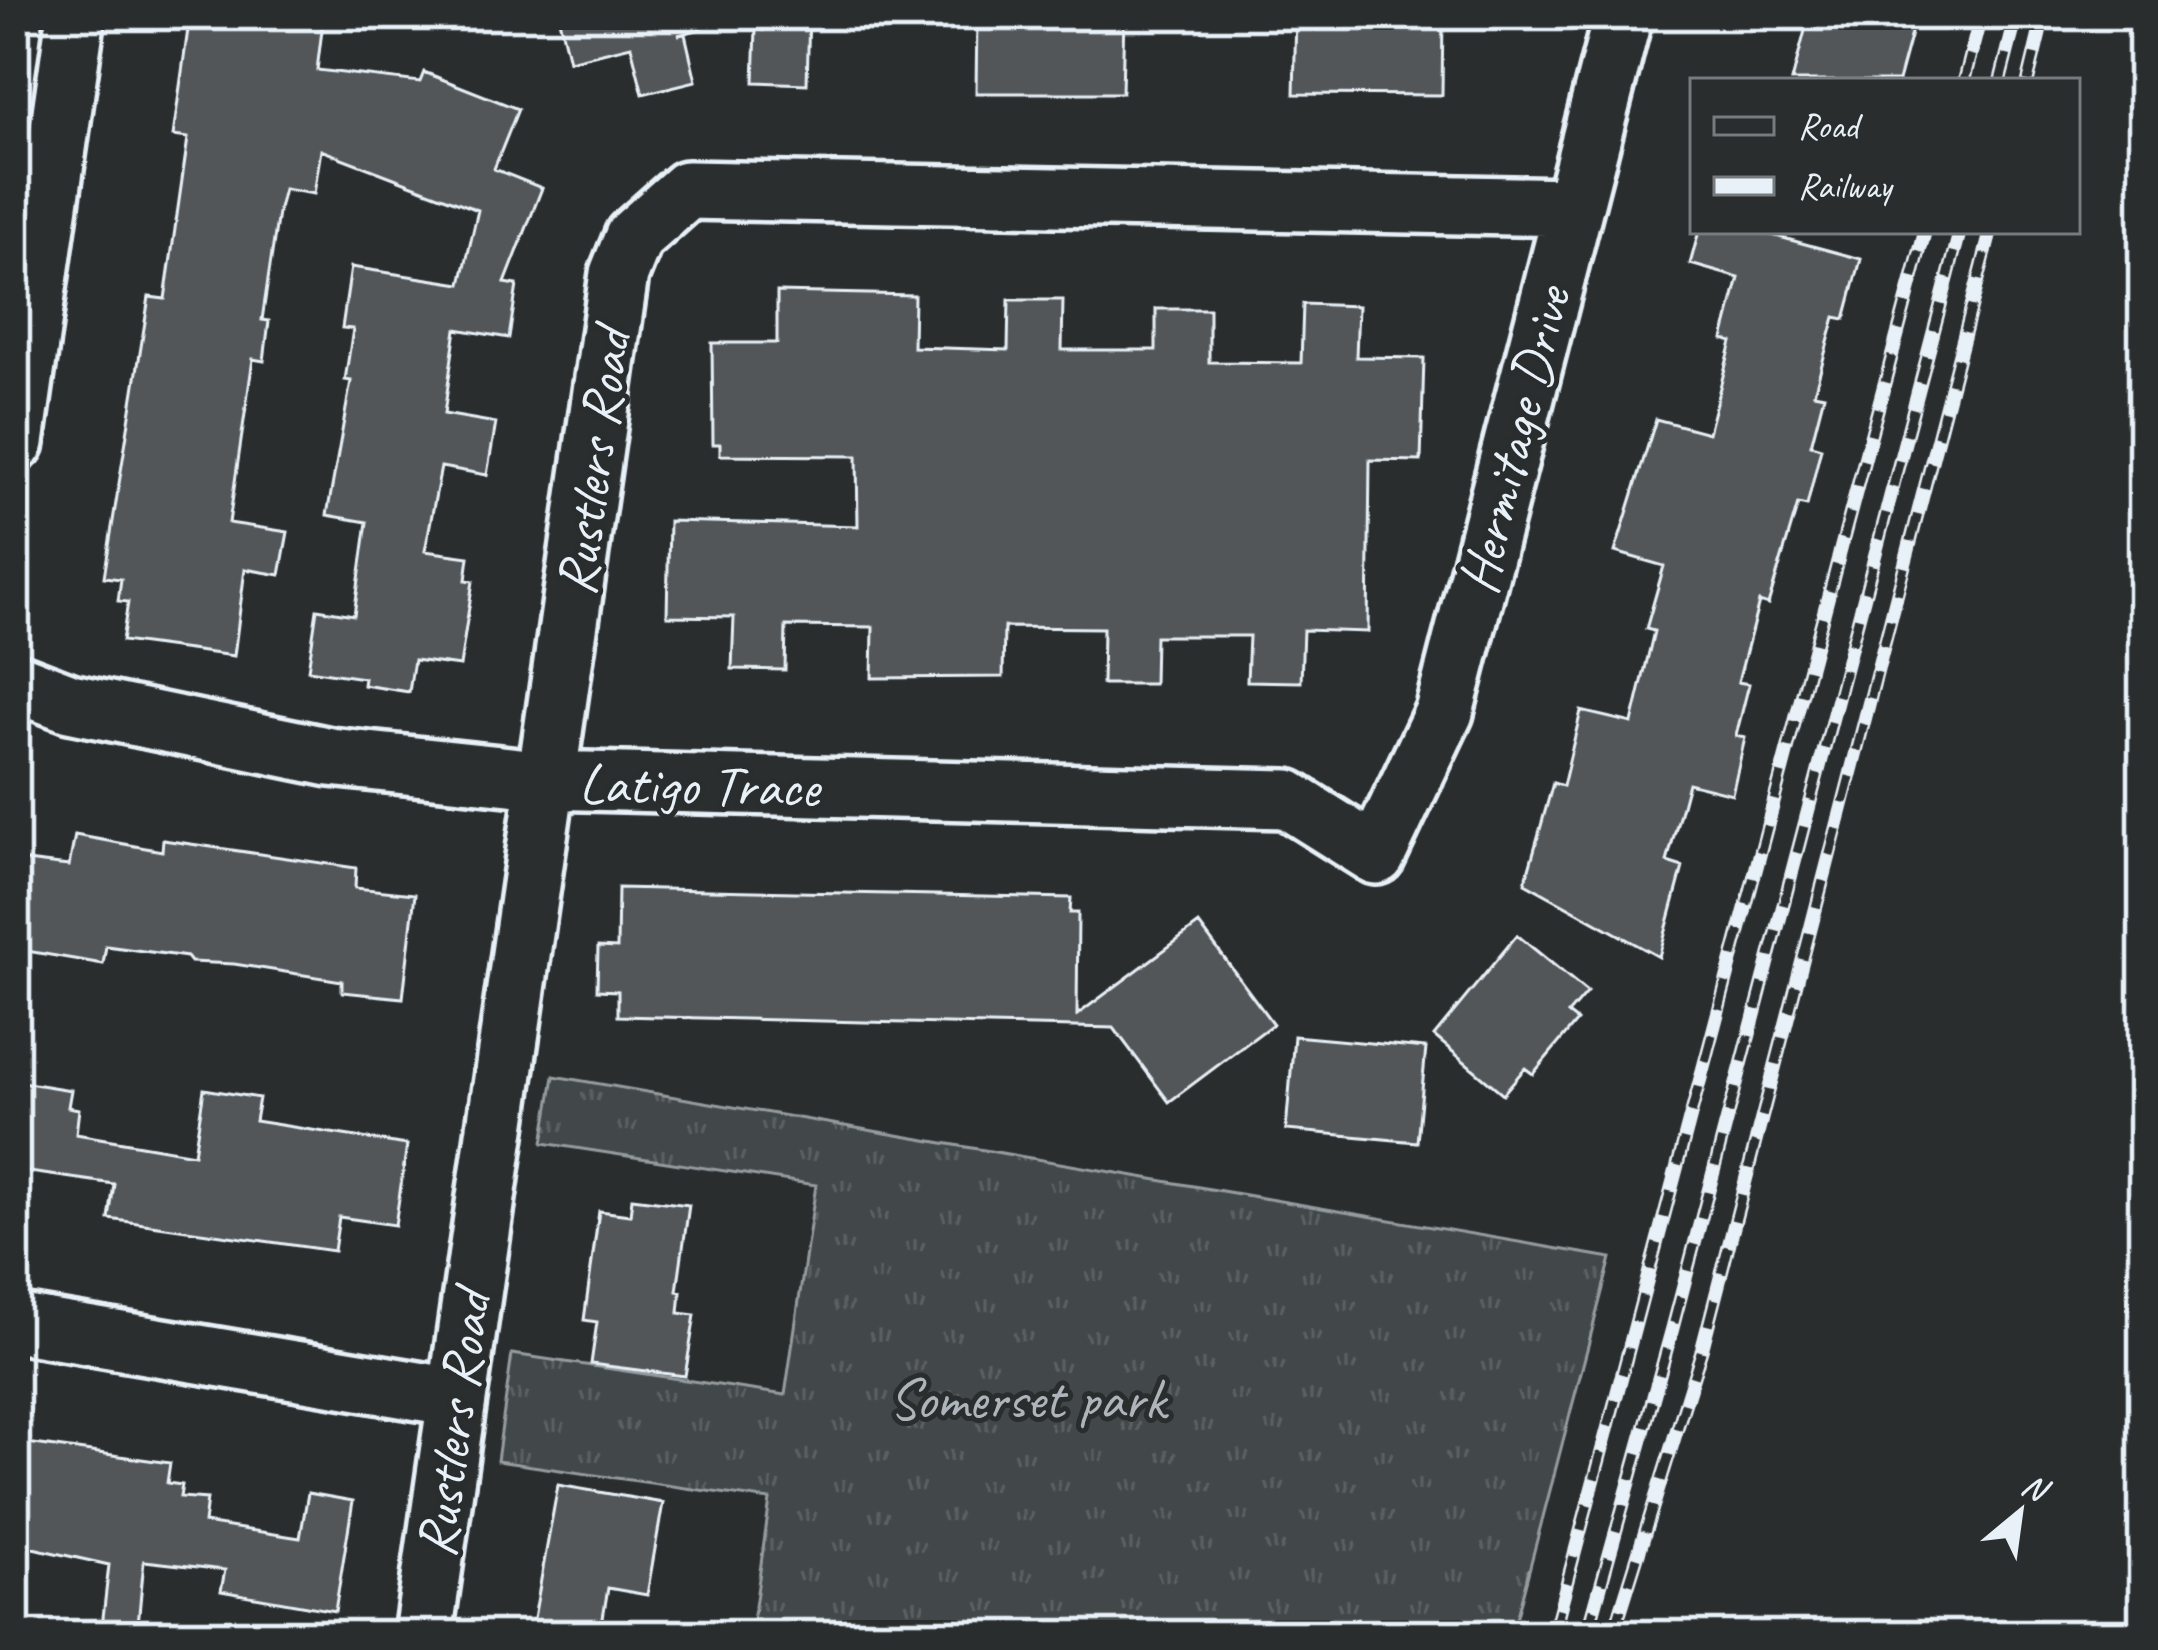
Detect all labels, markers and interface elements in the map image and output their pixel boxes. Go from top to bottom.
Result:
legend [1690,78,2080,234]
text: Road [1798,103,1864,149]
text: Railway [1798,163,1894,209]
street label: Hermitage Drive [1441,276,1588,601]
street label: Rustlers Road [539,317,648,600]
street label: Latigo Trace [578,747,823,823]
street label: Rustlers Road [399,1279,508,1562]
park label: Somerset park [889,1363,1170,1435]
north arrow [1960,1452,2080,1572]
text: N [2015,1463,2058,1513]

